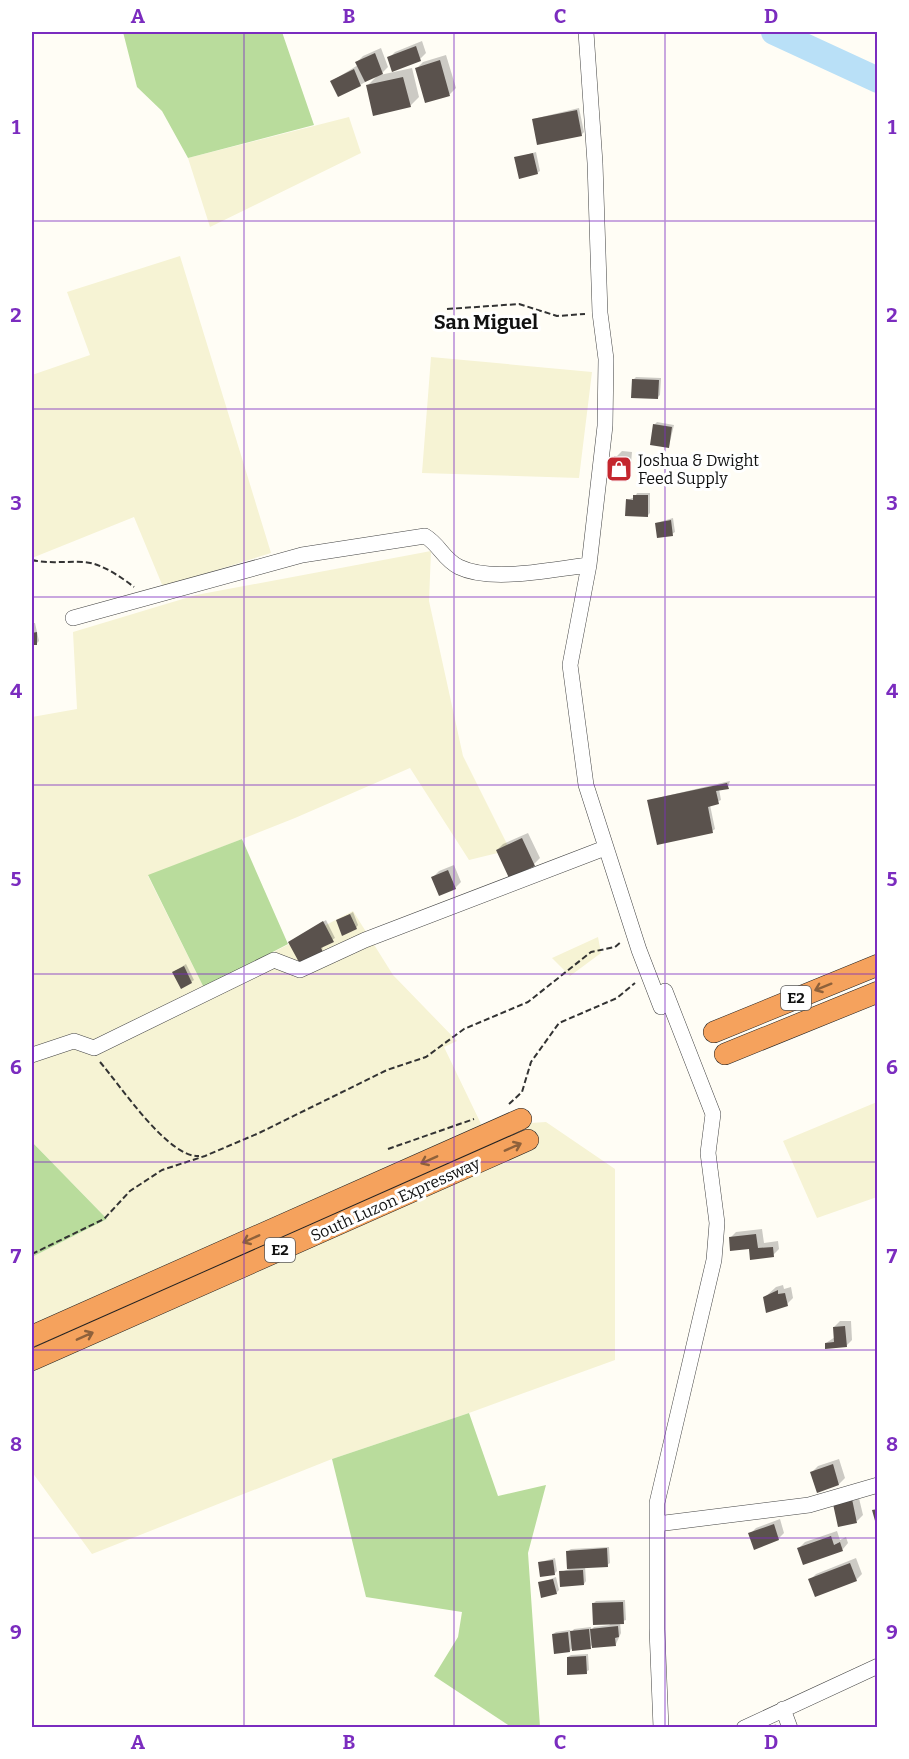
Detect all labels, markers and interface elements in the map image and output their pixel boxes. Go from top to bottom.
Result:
text: A [131,4,146,28]
text: B [343,4,356,28]
text: C [554,4,566,28]
text: D [764,4,778,28]
text: 1 [12,115,21,139]
text: 1 [888,115,897,139]
text: 2 [10,303,22,327]
text: 2 [886,303,898,327]
district label: San Miguel [434,310,538,334]
place label: Joshua & Dwight Feed Supply [637,451,759,488]
shop icon: Joshua & Dwight Feed Supply [604,454,634,484]
text: 3 [10,491,22,515]
text: 3 [886,491,898,515]
text: 4 [10,679,22,703]
text: 4 [886,679,898,703]
text: 5 [11,867,22,891]
text: 5 [887,867,898,891]
one-way arrow [815,982,833,993]
road number: E2 [781,986,811,1010]
text: 6 [10,1055,22,1079]
text: 6 [886,1055,898,1079]
one-way arrow [503,1140,521,1152]
street label: South Luzon Expressway [308,1153,483,1245]
one-way arrow [421,1155,439,1166]
one-way arrow [242,1233,260,1245]
road number: E2 [265,1238,295,1262]
text: 7 [11,1244,22,1268]
text: 7 [887,1244,898,1268]
one-way arrow [75,1330,94,1341]
text: 8 [10,1432,22,1456]
text: 8 [886,1432,898,1456]
text: 9 [10,1620,22,1644]
text: 9 [886,1620,898,1644]
text: A [131,1730,146,1754]
text: B [343,1730,356,1754]
text: C [554,1730,566,1754]
text: D [764,1730,778,1754]

